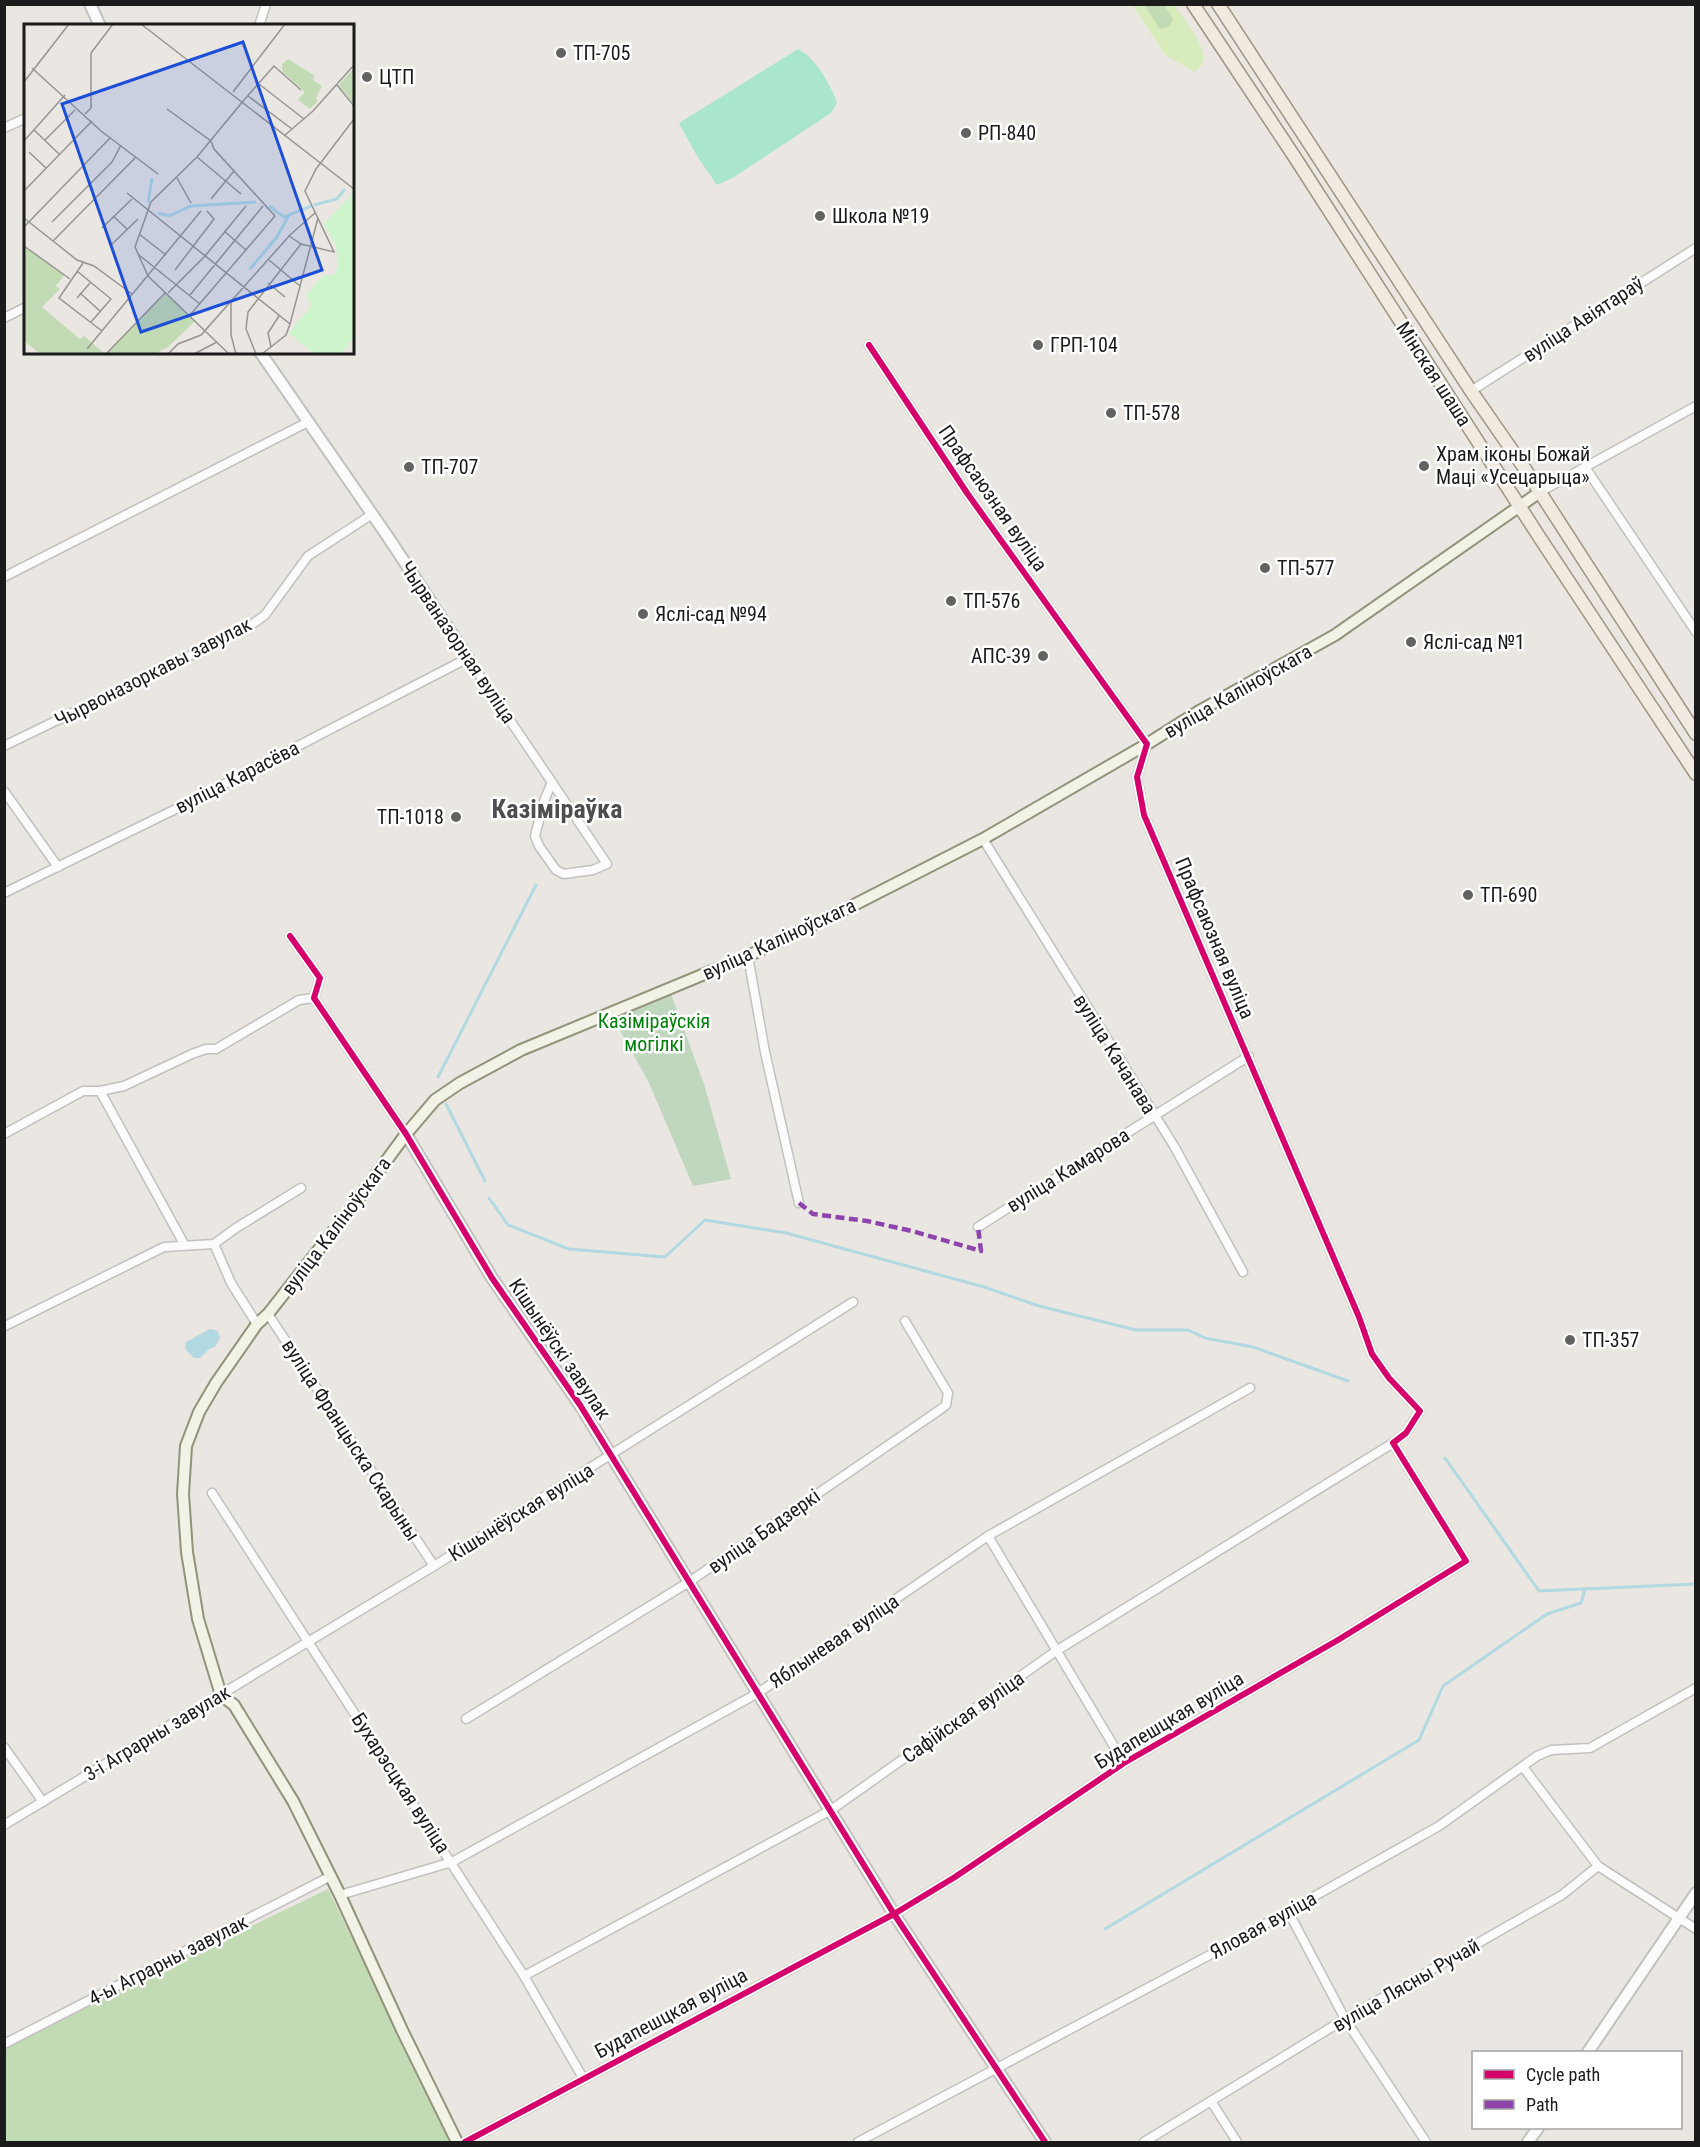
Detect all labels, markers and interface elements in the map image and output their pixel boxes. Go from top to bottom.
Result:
inset map [24,24,354,354]
place label: ТП-705 [573,41,631,65]
marker: ТП-705 [554,46,568,60]
place label: ЦТП [379,65,414,89]
marker: ЦТП [360,70,374,84]
place label: РП-840 [978,121,1036,145]
marker: РП-840 [959,126,973,140]
place label: Школа №19 [832,204,929,228]
marker: Школа №19 [813,209,827,223]
street label: вуліца Авіятараў [1518,271,1648,367]
street label: Мінская шаша [1391,317,1477,431]
place label: ГРП-104 [1050,333,1118,357]
marker: ГРП-104 [1031,338,1045,352]
place label: ТП-578 [1123,401,1180,425]
marker: ТП-578 [1104,406,1118,420]
street label: Прафсаюзная вуліца [934,420,1052,576]
place label: Храм іконы Божай Маці «Усецарыца» [1436,442,1590,489]
place label: ТП-707 [421,455,478,479]
marker: Храм іконы Божай Маці «Усецарыца» [1417,459,1431,473]
marker: ТП-707 [402,460,416,474]
street label: Чырваназорная вуліца [395,556,521,728]
place label: ТП-577 [1277,556,1334,580]
marker: ТП-577 [1258,561,1272,575]
place label: ТП-576 [963,589,1020,613]
marker: ТП-576 [944,594,958,608]
place label: Яслі-сад №94 [655,602,767,626]
marker: Яслі-сад №94 [636,607,650,621]
street label: Чырвоназоркавы завулак [51,612,256,732]
place label: Яслі-сад №1 [1423,630,1525,654]
marker: Яслі-сад №1 [1404,635,1418,649]
street label: вуліца Каліноўскага [1160,639,1316,743]
place label: АПС-39 [971,644,1031,668]
marker: АПС-39 [1036,649,1050,663]
street label: вуліца Карасёва [171,735,303,819]
district label: Казіміраўка [492,794,622,824]
place label: ТП-1018 [377,805,444,829]
marker: ТП-1018 [449,810,463,824]
street label: Прафсаюзная вуліца [1170,854,1260,1022]
place label: ТП-690 [1480,883,1537,907]
marker: ТП-690 [1461,888,1475,902]
street label: вуліца Каліноўскага [698,893,860,985]
street label: вуліца Качанава [1069,990,1161,1118]
park label: Казіміраўскія могілкі [598,1009,710,1056]
street label: вуліца Камарова [1002,1123,1134,1217]
street label: вуліца Каліноўскага [276,1152,396,1300]
street label: Кішынёўскі завулак [504,1274,616,1424]
place label: ТП-357 [1582,1328,1639,1352]
marker: ТП-357 [1563,1333,1577,1347]
street label: вуліца Францыска Скарыны [277,1335,425,1545]
street label: Кішынёўская вуліца [444,1458,598,1566]
street label: вуліца Бадзеркі [703,1484,825,1578]
street label: Яблыневая вуліца [765,1589,903,1693]
street label: Сафійская вуліца [897,1666,1029,1768]
street label: Будапешцкая вуліца [1090,1666,1248,1774]
street label: 3-і Аграрны завулак [79,1680,235,1786]
street label: Бухарэсцкая вуліца [347,1708,455,1858]
street label: Яловая вуліца [1206,1886,1320,1964]
street label: 4-ы Аграрны завулак [84,1909,252,2011]
street label: вуліца Лясны Ручай [1328,1933,1484,2037]
street label: Будапешцкая вуліца [591,1963,751,2063]
legend [1472,2051,1682,2129]
text: Cycle path [1526,2064,1600,2085]
text: Path [1526,2094,1559,2115]

